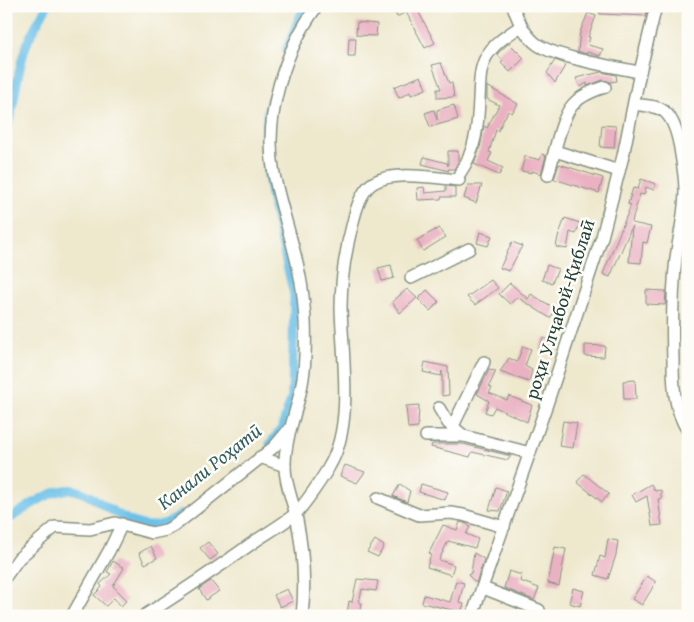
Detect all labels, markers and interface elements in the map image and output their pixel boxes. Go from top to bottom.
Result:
street label: роҳи Улҷабой-Қиблаӣ [517,215,601,403]
water label: Канали Роҳатӣ [151,416,267,516]

